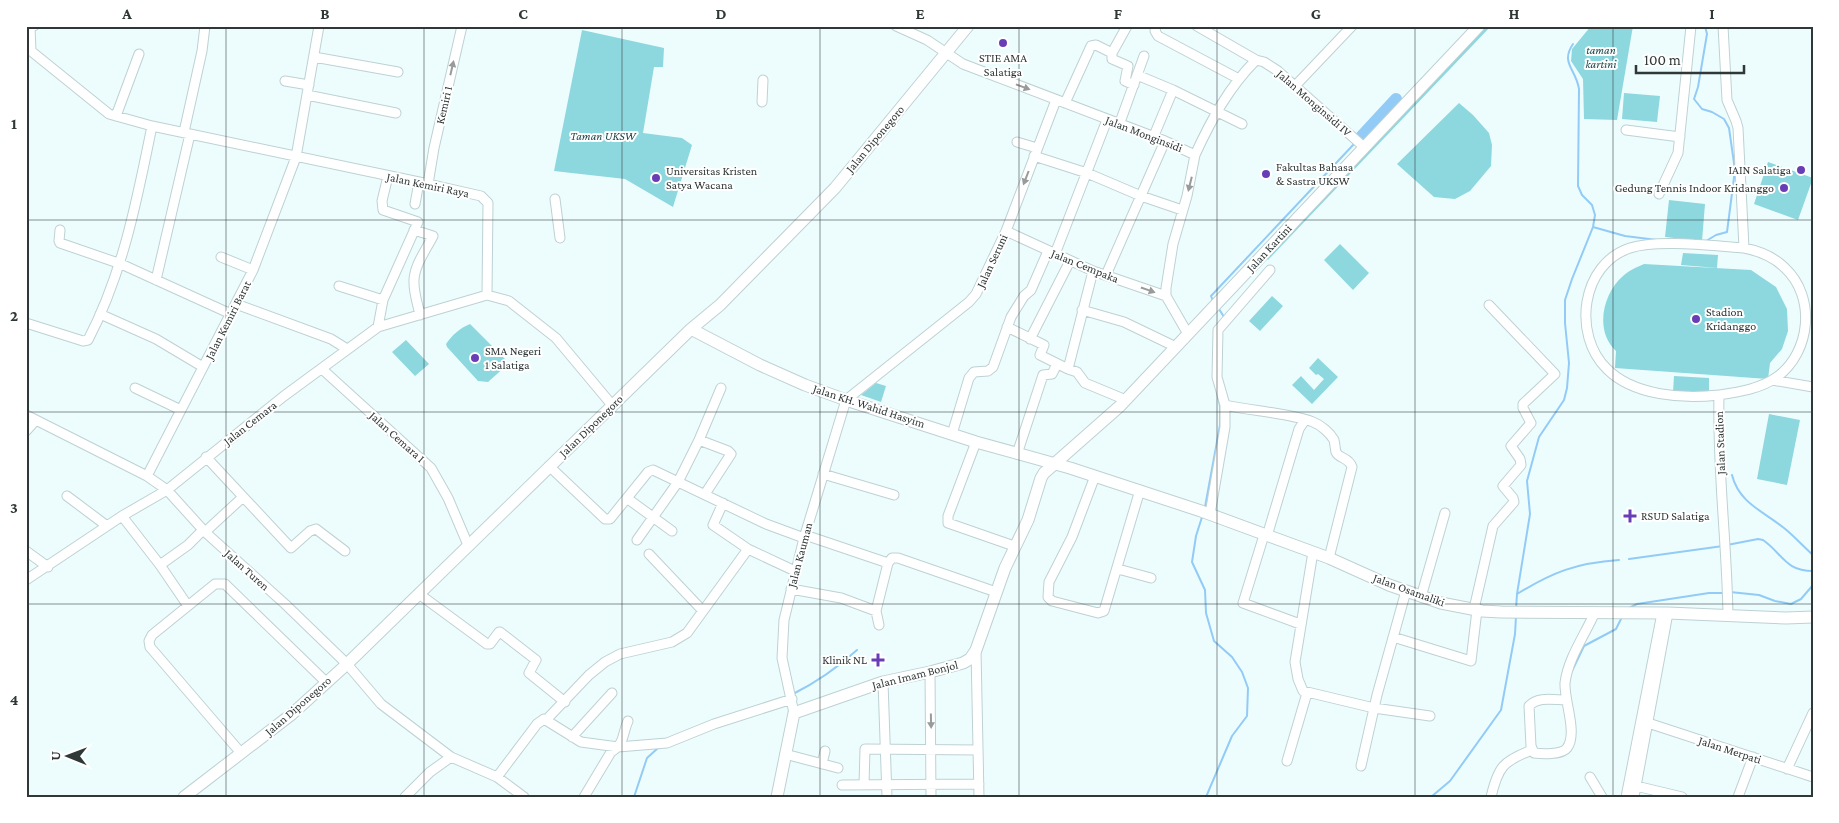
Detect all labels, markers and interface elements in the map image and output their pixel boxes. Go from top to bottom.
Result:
text: A [121,5,132,22]
text: B [320,5,330,22]
text: C [518,5,528,22]
text: D [715,5,727,22]
text: E [915,5,925,22]
text: F [1114,5,1123,22]
text: G [1311,5,1321,22]
text: H [1509,5,1520,22]
text: I [1709,5,1715,22]
marker: STIE AMA Salatiga [997,37,1009,49]
scale bar [1636,42,1744,74]
park label: taman kartini [1585,43,1617,71]
place label: STIE AMA Salatiga [979,51,1027,79]
text: 100 m [1644,52,1681,68]
one-way arrow [448,60,456,75]
street label: Jalan Monginsidi IV [1273,66,1354,139]
one-way arrow [1015,84,1030,91]
street label: Kemiri 1 [433,85,455,125]
street label: Jalan Diponegoro [842,103,907,176]
street label: Jalan Monginsidi [1102,112,1185,155]
text: 1 [11,115,17,132]
park label: Taman UKSW [570,129,637,143]
place label: Fakultas Bahasa & Sastra UKSW [1276,160,1354,188]
place label: IAIN Salatiga [1728,163,1791,177]
place label: Universitas Kristen Satya Wacana [666,164,758,192]
marker: IAIN Salatiga [1795,164,1807,176]
marker: Fakultas Bahasa & Sastra UKSW [1260,168,1272,180]
street label: Jalan Kemiri Raya [384,169,471,201]
one-way arrow [1022,171,1030,186]
marker: Universitas Kristen Satya Wacana [650,172,662,184]
one-way arrow [1185,176,1193,191]
place label: Gedung Tennis Indoor Kridanggo [1615,181,1774,195]
marker: Gedung Tennis Indoor Kridanggo [1778,182,1790,194]
street label: Jalan Kartini [1243,221,1295,275]
street label: Jalan Seruni [973,232,1011,291]
street label: Jalan Cempaka [1048,246,1121,286]
street label: Jalan Kemiri Barat [202,277,254,363]
one-way arrow [1141,286,1156,294]
place label: Stadion Kridanggo [1706,305,1756,333]
text: 2 [10,307,18,324]
marker: Stadion Kridanggo [1690,313,1702,325]
place label: SMA Negeri 1 Salatiga [485,344,541,372]
marker: SMA Negeri 1 Salatiga [469,352,481,364]
street label: Jalan KH. Wahid Hasyim [810,381,927,431]
street label: Jalan Diponegoro [555,392,626,461]
street label: Jalan Cemara [220,398,280,449]
street label: Jalan Cemara I [366,408,428,466]
street label: Jalan Stadion [1712,411,1728,476]
text: 3 [10,499,18,516]
marker: RSUD Salatiga [1623,509,1637,523]
place label: RSUD Salatiga [1641,509,1710,523]
street label: Jalan Kauman [784,520,816,590]
street label: Jalan Turen [221,546,273,594]
street label: Jalan Osamaliki [1370,570,1447,609]
place label: Klinik NL [822,653,867,667]
marker: Klinik NL [871,653,885,667]
street label: Jalan Imam Bonjol [870,658,960,693]
street label: Jalan Diponegoro [261,673,334,739]
text: 4 [10,691,19,708]
one-way arrow [927,713,935,729]
north arrow [42,730,92,780]
street label: Jalan Merpati [1696,733,1763,767]
text: U [47,750,63,761]

